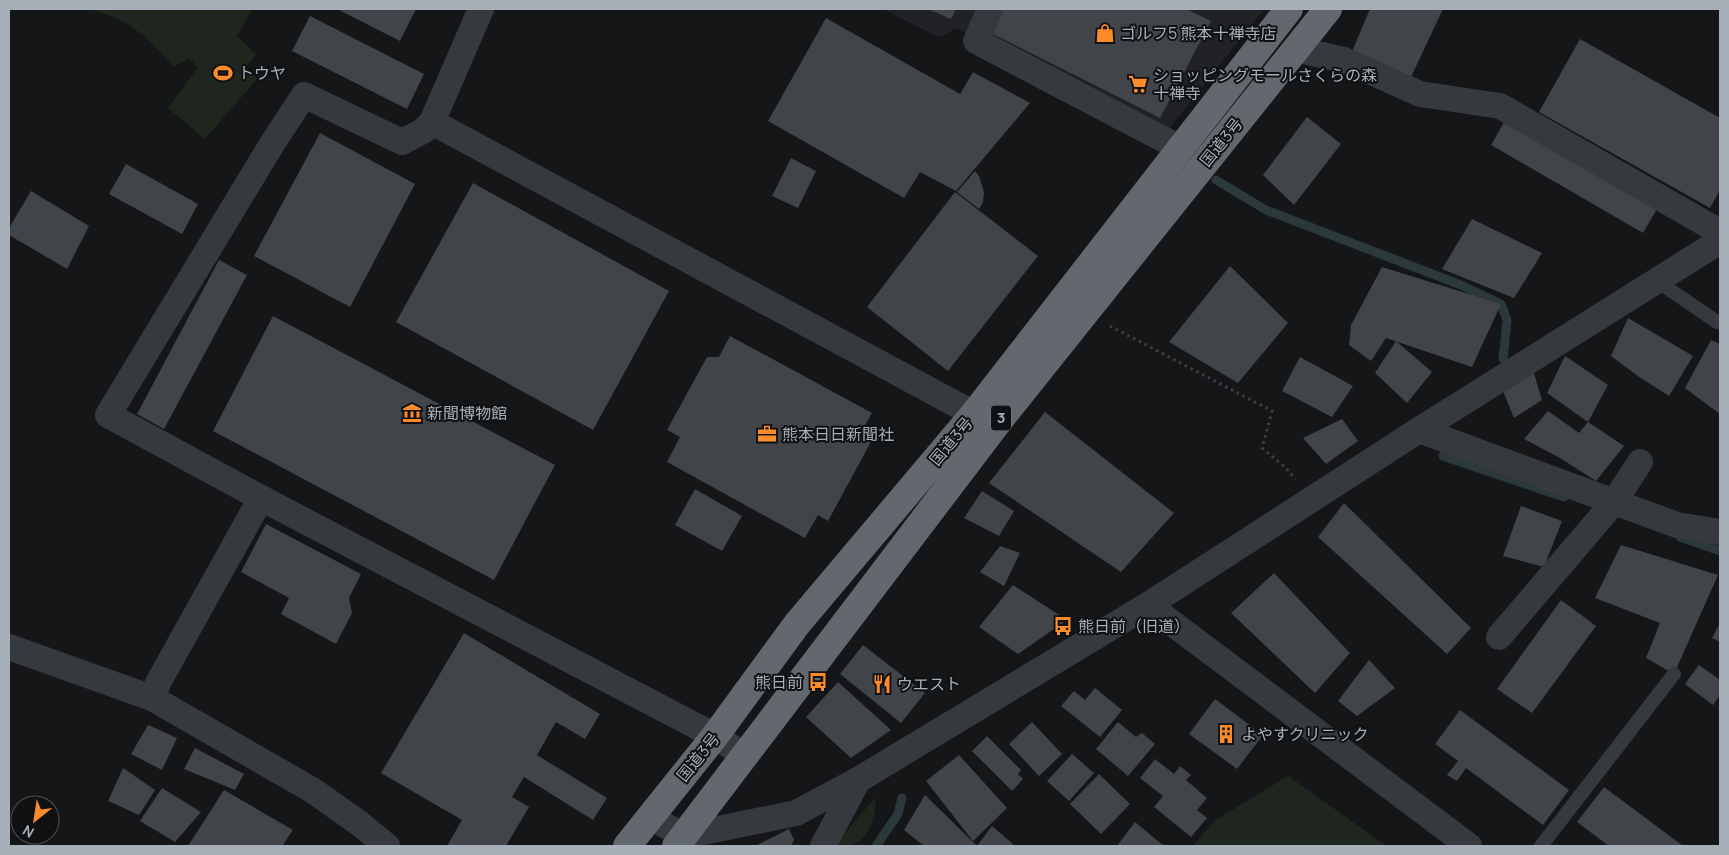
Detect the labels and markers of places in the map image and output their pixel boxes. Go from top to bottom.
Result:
shop icon: ゴルフ5 熊本十禅寺店 [1094,22,1116,44]
place label: ゴルフ5 熊本十禅寺店 [1120,22,1276,44]
sports icon: トウヤ [212,62,234,84]
place label: トウヤ [238,62,286,84]
place label: ショッピングモールさくらの森 十禅寺 [1153,64,1377,104]
supermarket icon: ショッピングモールさくらの森 十禅寺 [1127,73,1149,95]
museum icon: 新聞博物館 [401,402,423,424]
place label: 新聞博物館 [427,402,507,424]
office icon: 熊本日日新聞社 [756,423,778,445]
place label: 熊本日日新聞社 [782,423,894,445]
bus stop icon: 熊日前（旧道） [1052,615,1074,637]
place label: 熊日前（旧道） [1078,615,1190,637]
place label: 熊日前 [755,671,803,693]
bus stop icon: 熊日前 [807,671,829,693]
restaurant icon: ウエスト [871,673,893,695]
place label: ウエスト [897,673,961,695]
building icon: よやすクリニック [1215,723,1237,745]
place label: よやすクリニック [1241,723,1369,745]

